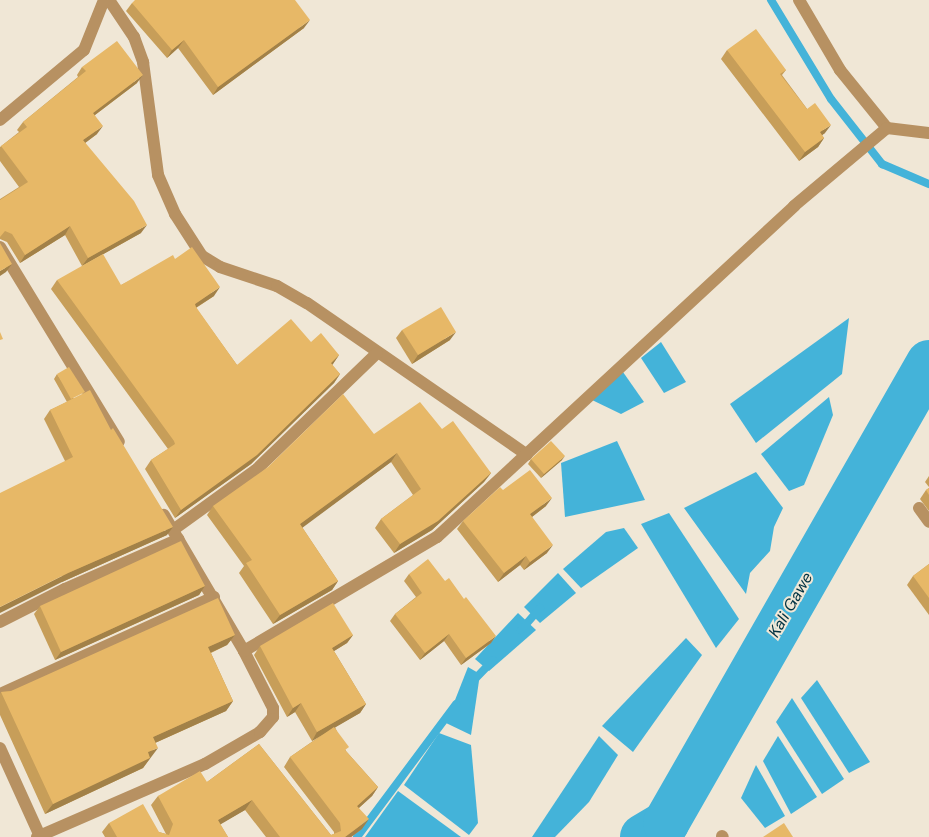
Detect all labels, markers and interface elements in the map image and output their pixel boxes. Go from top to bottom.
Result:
water label: Kali Gawe [765,569,817,641]

